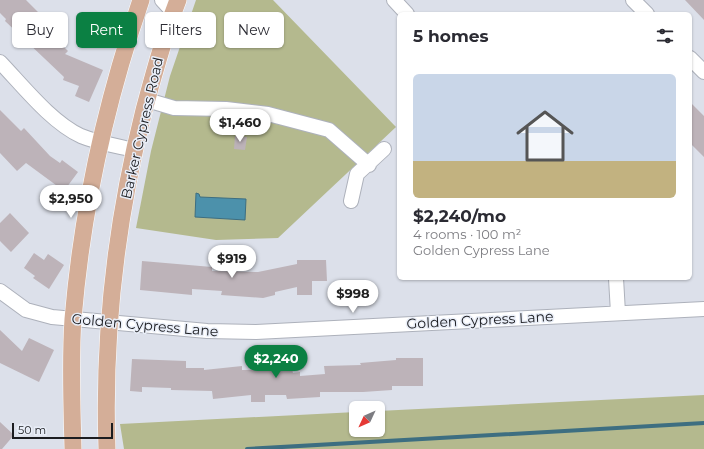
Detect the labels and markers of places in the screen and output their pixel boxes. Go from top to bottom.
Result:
pin: $1,460 [207,109,273,143]
pin: $2,950 [38,185,104,219]
pin: $919 [208,245,256,279]
pin: $998 [329,280,377,314]
pin: $2,240 [243,345,309,379]

